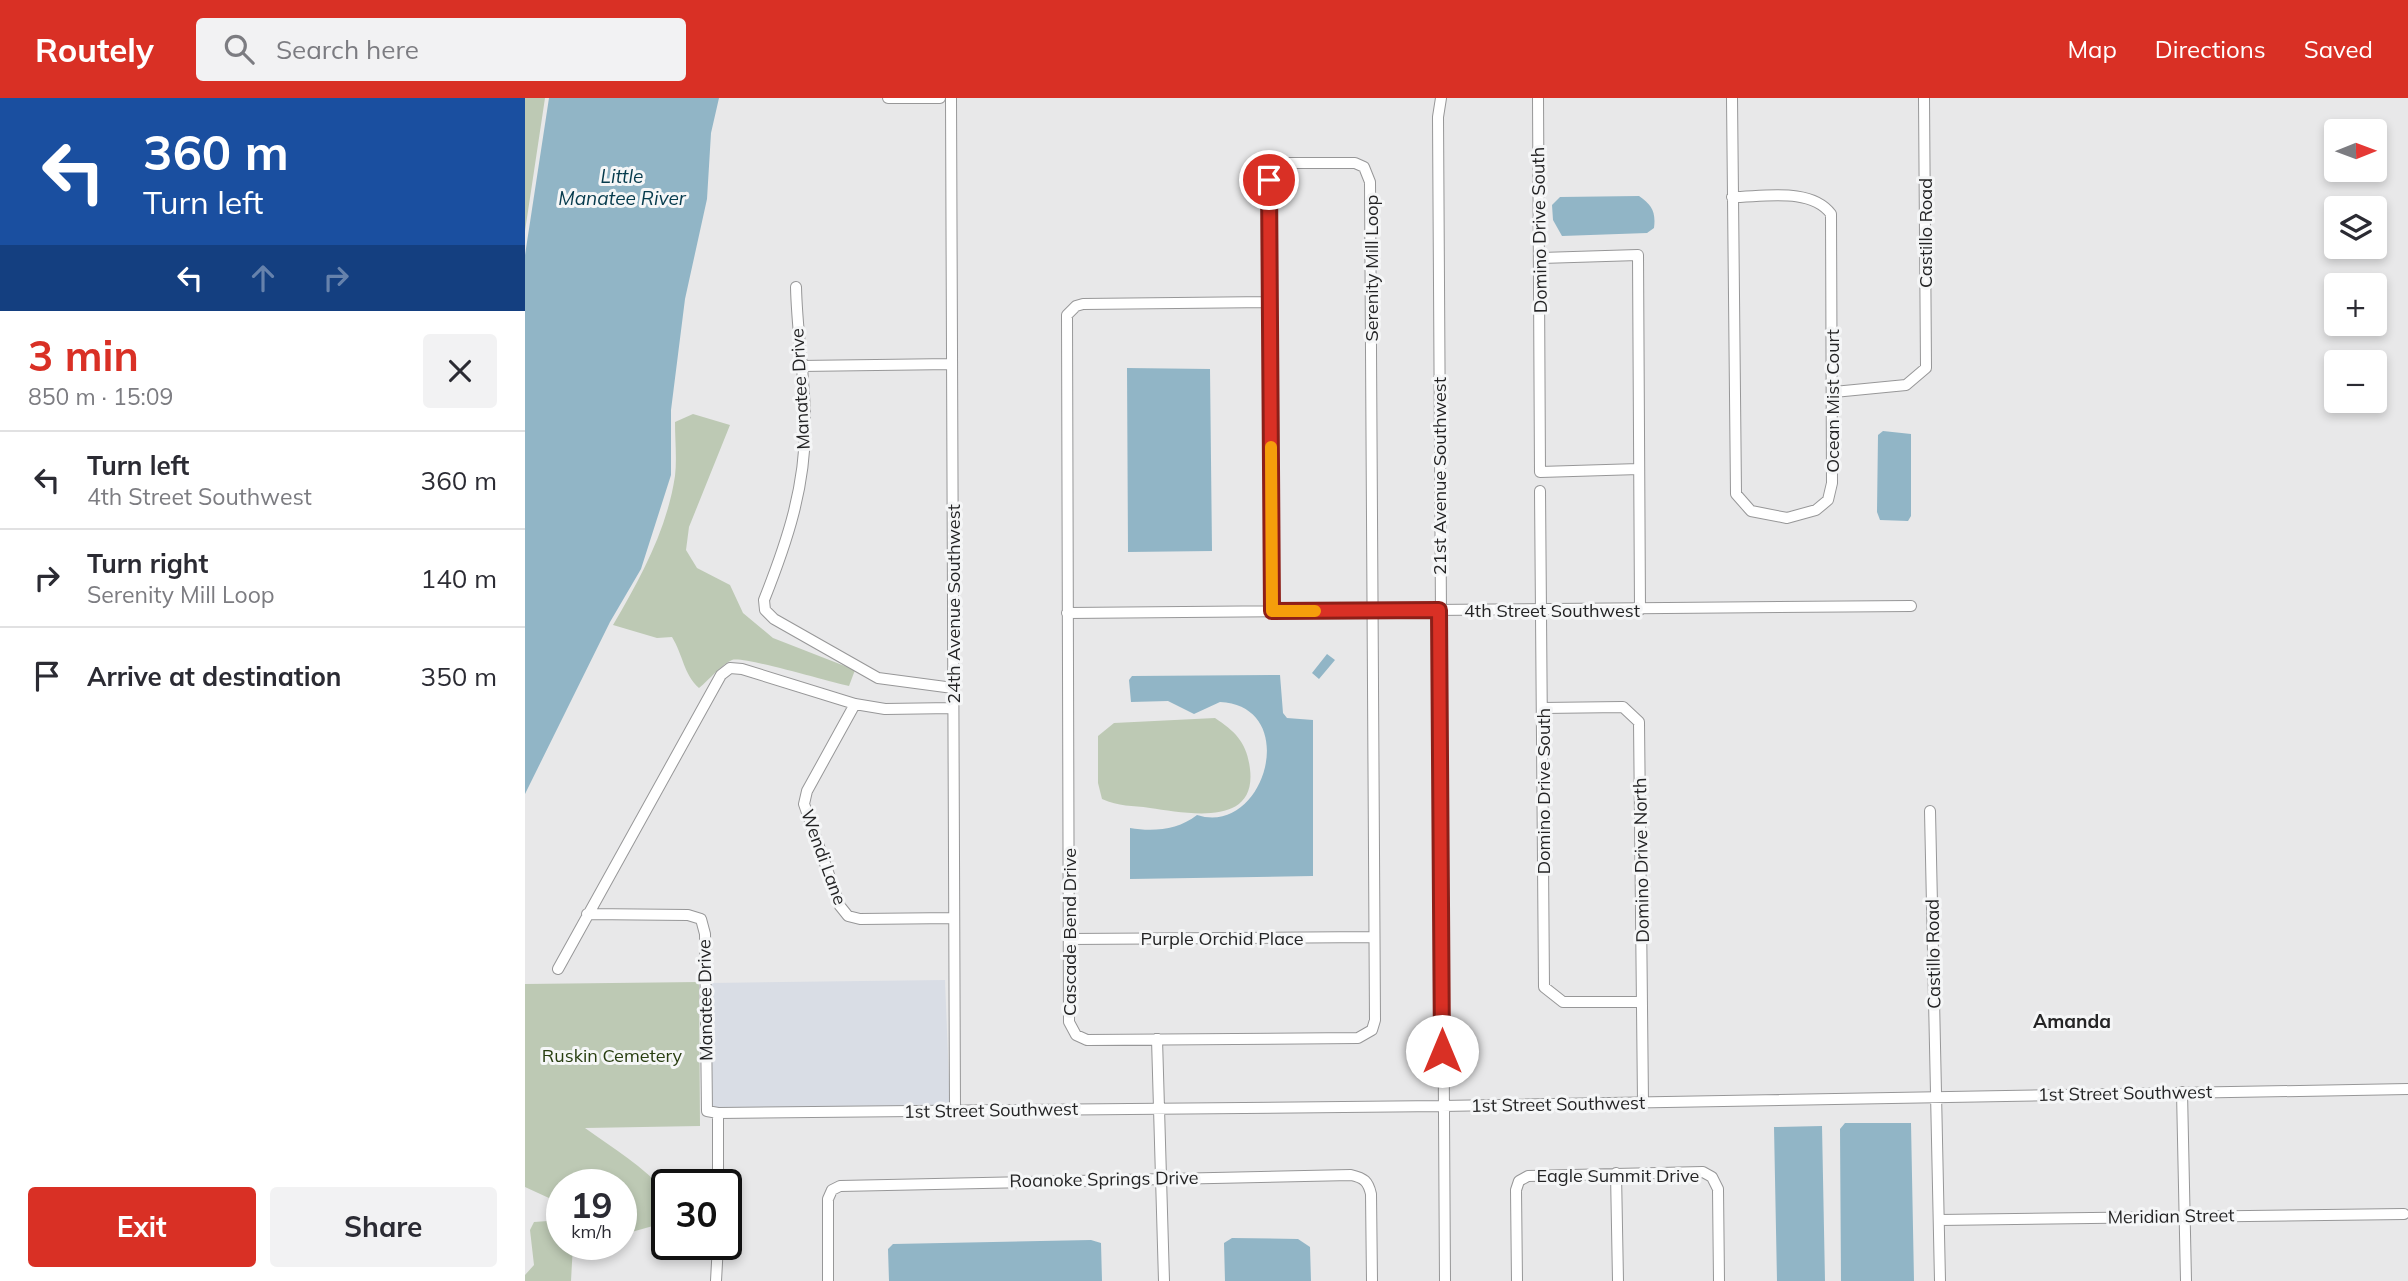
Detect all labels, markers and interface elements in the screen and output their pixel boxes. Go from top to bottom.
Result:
search box [196,18,686,81]
text: Routely [35,29,154,70]
icon: search [220,30,258,68]
text: Search here [276,33,419,66]
text: Map [2067,34,2117,64]
text: Directions [2155,34,2266,64]
text: Saved [2304,34,2373,64]
north arrow [2324,119,2387,182]
map controls [2324,119,2387,413]
text: 360 m [143,121,289,182]
icon: left [28,126,119,217]
street label: Domino Drive South [1526,147,1552,313]
pin [1239,150,1299,210]
icon: arrive [1250,161,1288,199]
water label: Little Manatee River [558,164,687,210]
street label: Castillo Road [1914,178,1937,288]
text: Turn left [143,182,263,222]
street label: Serenity Mill Loop [1360,195,1383,341]
button: layers [2324,196,2387,259]
icon: left [171,259,209,297]
icon: ahead [244,259,282,297]
icon: right [317,259,355,297]
button: + [2324,273,2387,336]
street label: Manatee Drive [785,328,815,450]
text: 3 min [28,329,139,382]
street label: Ocean Mist Court [1821,329,1844,473]
button: close [423,334,497,408]
button: − [2324,350,2387,413]
street label: 21st Avenue Southwest [1428,377,1451,575]
text: 850 m · 15:09 [28,382,173,411]
text: Turn left [87,449,189,482]
icon: left [28,461,66,499]
text: 360 m [421,464,497,497]
text: 4th Street Southwest [87,482,312,511]
street label: 24th Avenue Southwest [942,504,965,704]
text: Turn right [87,547,208,580]
icon: right [28,559,66,597]
text: 140 m [421,562,497,595]
text: Serenity Mill Loop [87,580,275,609]
street label: 4th Street Southwest [1464,599,1640,622]
icon: arrive [28,657,66,695]
text: Arrive at destination [87,660,342,693]
text: 350 m [421,660,497,693]
street label: Domino Drive South [1532,708,1555,874]
street label: Domino Drive North [1628,777,1654,943]
street label: Wendi Lane [796,806,852,908]
street label: Cascade Bend Drive [1058,848,1081,1016]
street label: Castillo Road [1921,899,1945,1009]
street label: Purple Orchid Place [1141,927,1303,950]
street label: Manatee Drive [692,939,718,1061]
district label: Amanda [2033,1009,2111,1033]
position arrow [1405,1014,1479,1088]
park label: Ruskin Cemetery [542,1044,683,1067]
street label: 1st Street Southwest [2038,1080,2212,1106]
street label: 1st Street Southwest [1471,1091,1645,1117]
street label: 1st Street Southwest [904,1097,1078,1123]
street label: Eagle Summit Drive [1537,1164,1699,1187]
street label: Roanoke Springs Drive [1009,1166,1199,1192]
speed limit sign: 30 [651,1169,742,1260]
text: 19 [570,1183,613,1227]
button: Exit [28,1187,256,1267]
button: Share [270,1187,497,1267]
street label: Meridian Street [2107,1203,2235,1229]
text: km/h [571,1220,612,1243]

